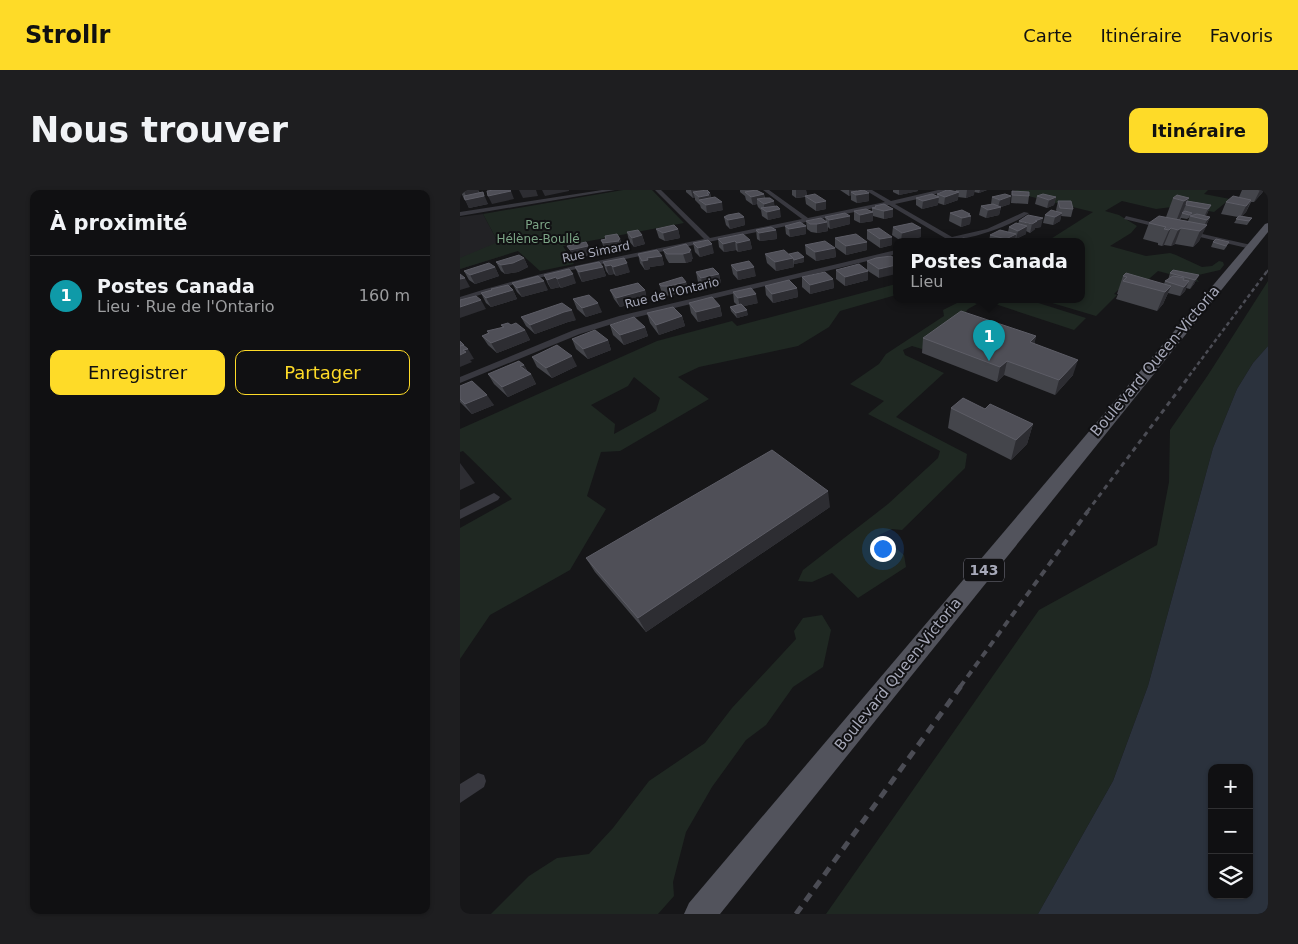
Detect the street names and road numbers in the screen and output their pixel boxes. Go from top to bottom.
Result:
street label: Rue Simard [561,239,631,265]
street label: Rue de l'Ontario [623,275,721,311]
street label: Boulevard Queen-Victoria [1087,282,1223,440]
road number: 143 [964,558,1004,582]
street label: Boulevard Queen-Victoria [831,594,965,754]

